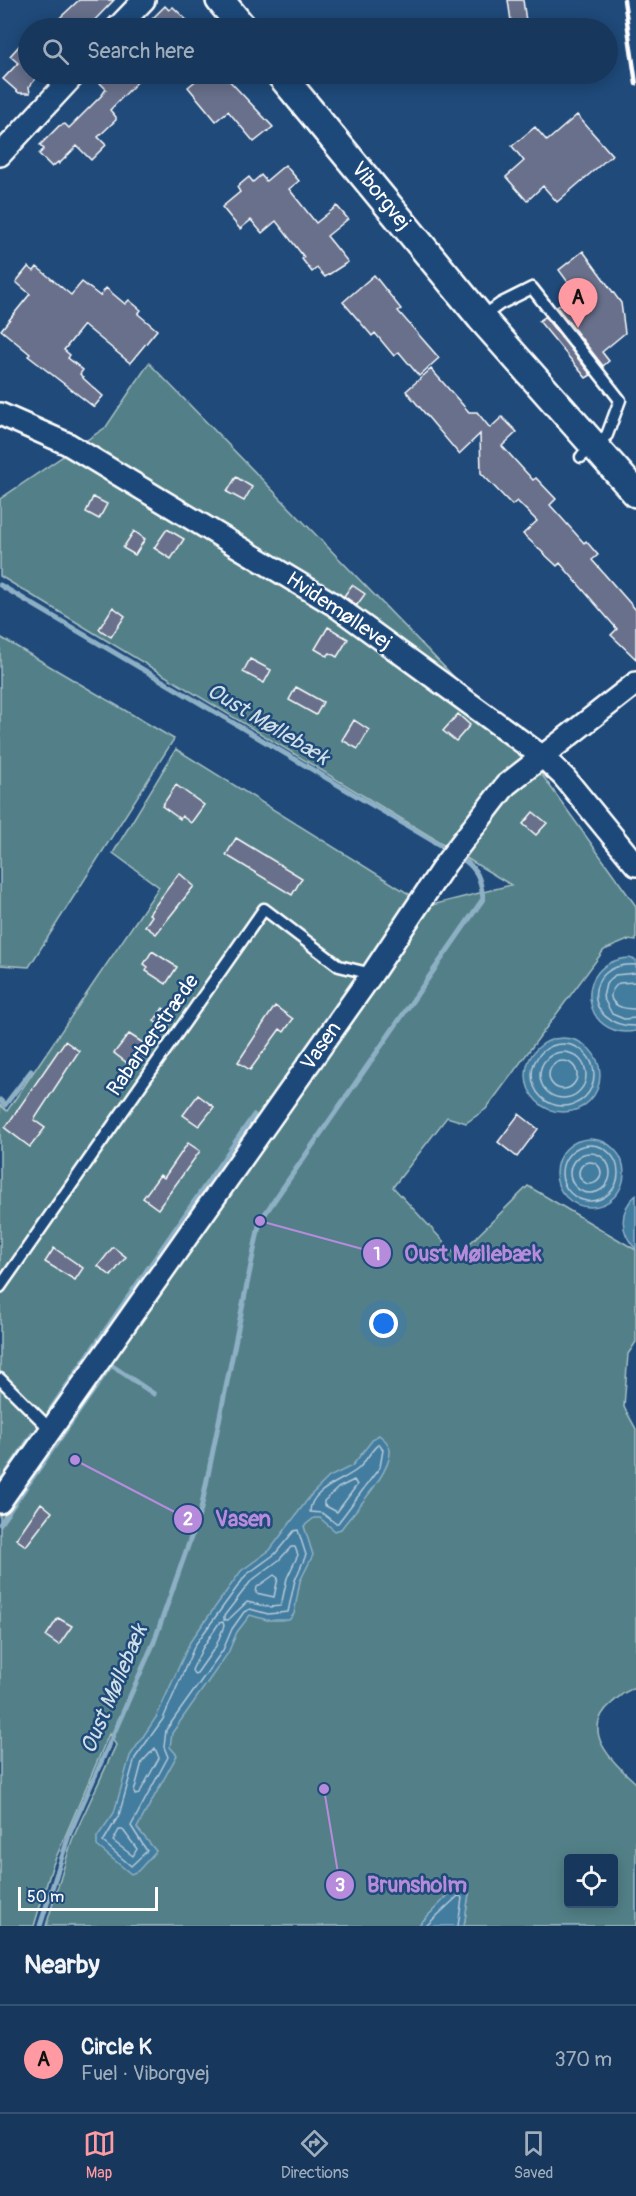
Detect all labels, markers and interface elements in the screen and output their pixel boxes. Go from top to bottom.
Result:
search box [18,18,618,84]
icon: search [39,35,72,68]
text: Search here [87,37,194,65]
street label: Viborgvej [345,156,417,236]
pin: A [558,278,598,328]
street label: Hvidemøllevej [281,566,397,656]
water label: Oust Møllebæk [202,677,336,772]
street label: Rabarberstræde [101,968,205,1101]
street label: Vasen [295,1016,347,1076]
callout: Oust Møllebæk [362,1233,554,1273]
text: Oust Møllebæk [404,1240,543,1268]
text: 1 [373,1243,381,1266]
your location [369,1309,398,1338]
callout: Vasen [173,1499,283,1539]
text: Vasen [215,1505,271,1533]
text: 2 [183,1508,193,1531]
water label: Oust Møllebæk [74,1619,154,1758]
map controls [564,1854,618,1908]
button: locate [564,1854,618,1908]
callout: Brunsholm [325,1865,479,1905]
text: Brunsholm [367,1871,467,1899]
text: 3 [335,1874,345,1897]
scale bar [18,1884,158,1912]
text: 50 m [27,1887,64,1907]
text: Nearby [24,1949,100,1981]
text: Circle K [81,2033,152,2061]
text: A [37,2047,50,2072]
text: 370 m [555,2047,612,2072]
text: Fuel · Viborgvej [81,2061,210,2086]
tab: Map [83,2127,116,2183]
tab: Directions [281,2127,349,2183]
tab: Saved [514,2127,553,2183]

